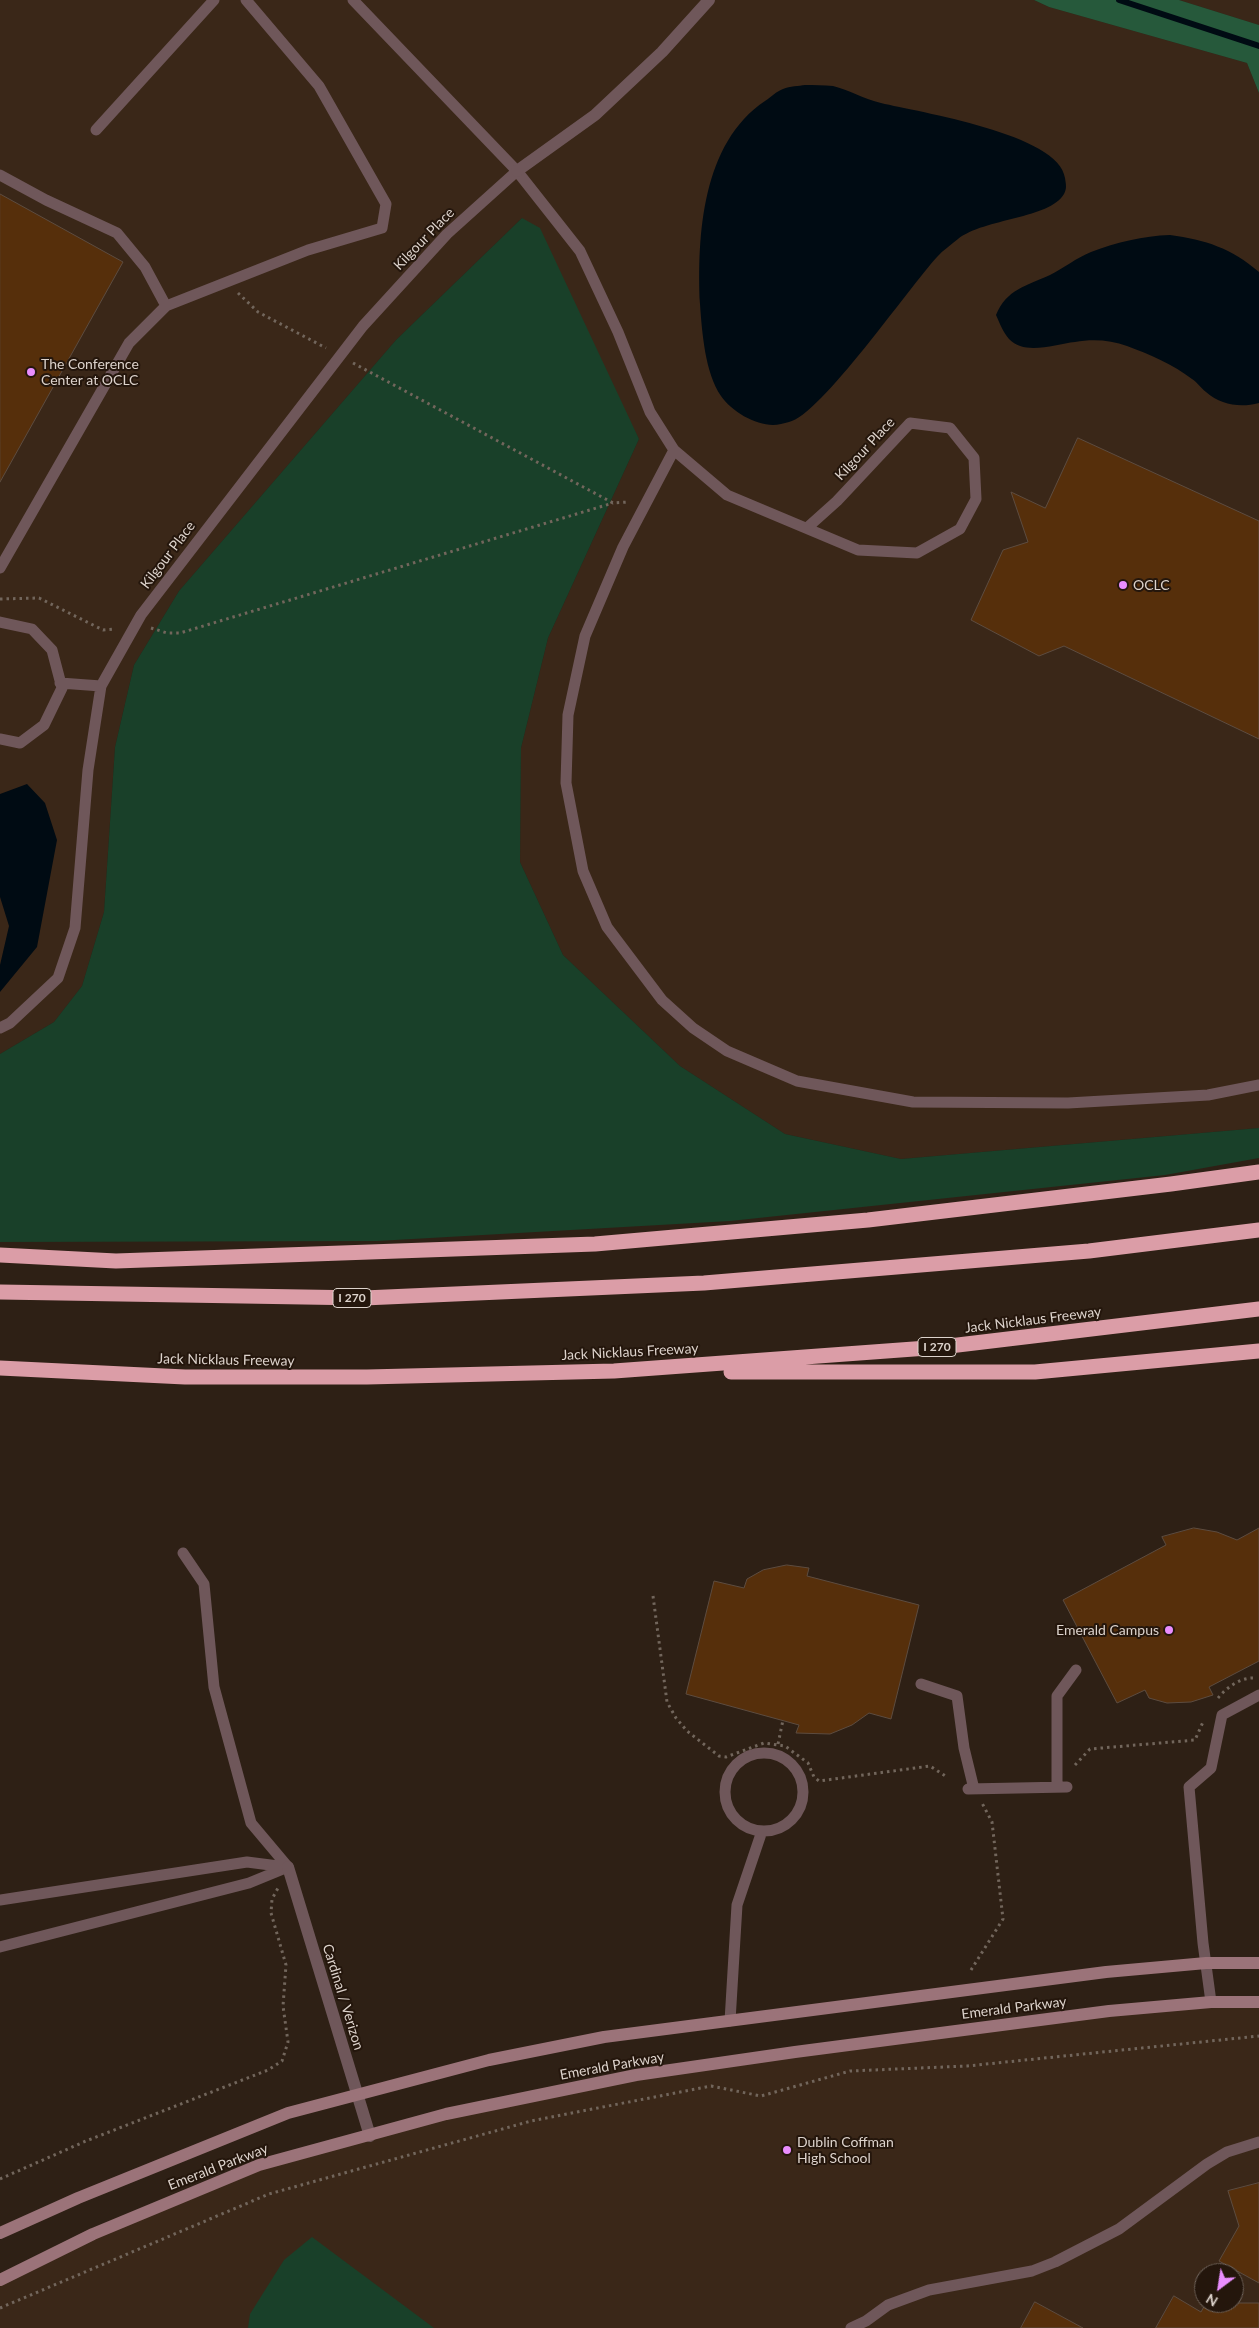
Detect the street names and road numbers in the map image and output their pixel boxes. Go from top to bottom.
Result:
street label: Kilgour Place [390,204,458,274]
street label: Kilgour Place [832,414,898,484]
street label: Kilgour Place [137,518,199,592]
road number: I 270 [333,1289,371,1308]
street label: Jack Nicklaus Freeway [964,1303,1102,1337]
road number: I 270 [918,1338,956,1356]
street label: Jack Nicklaus Freeway [561,1340,699,1364]
street label: Jack Nicklaus Freeway [157,1350,295,1370]
street label: Cardinal / Verizon [319,1942,367,2052]
street label: Emerald Parkway [961,1993,1067,2023]
street label: Emerald Parkway [558,2049,666,2083]
street label: Emerald Parkway [166,2140,270,2194]

